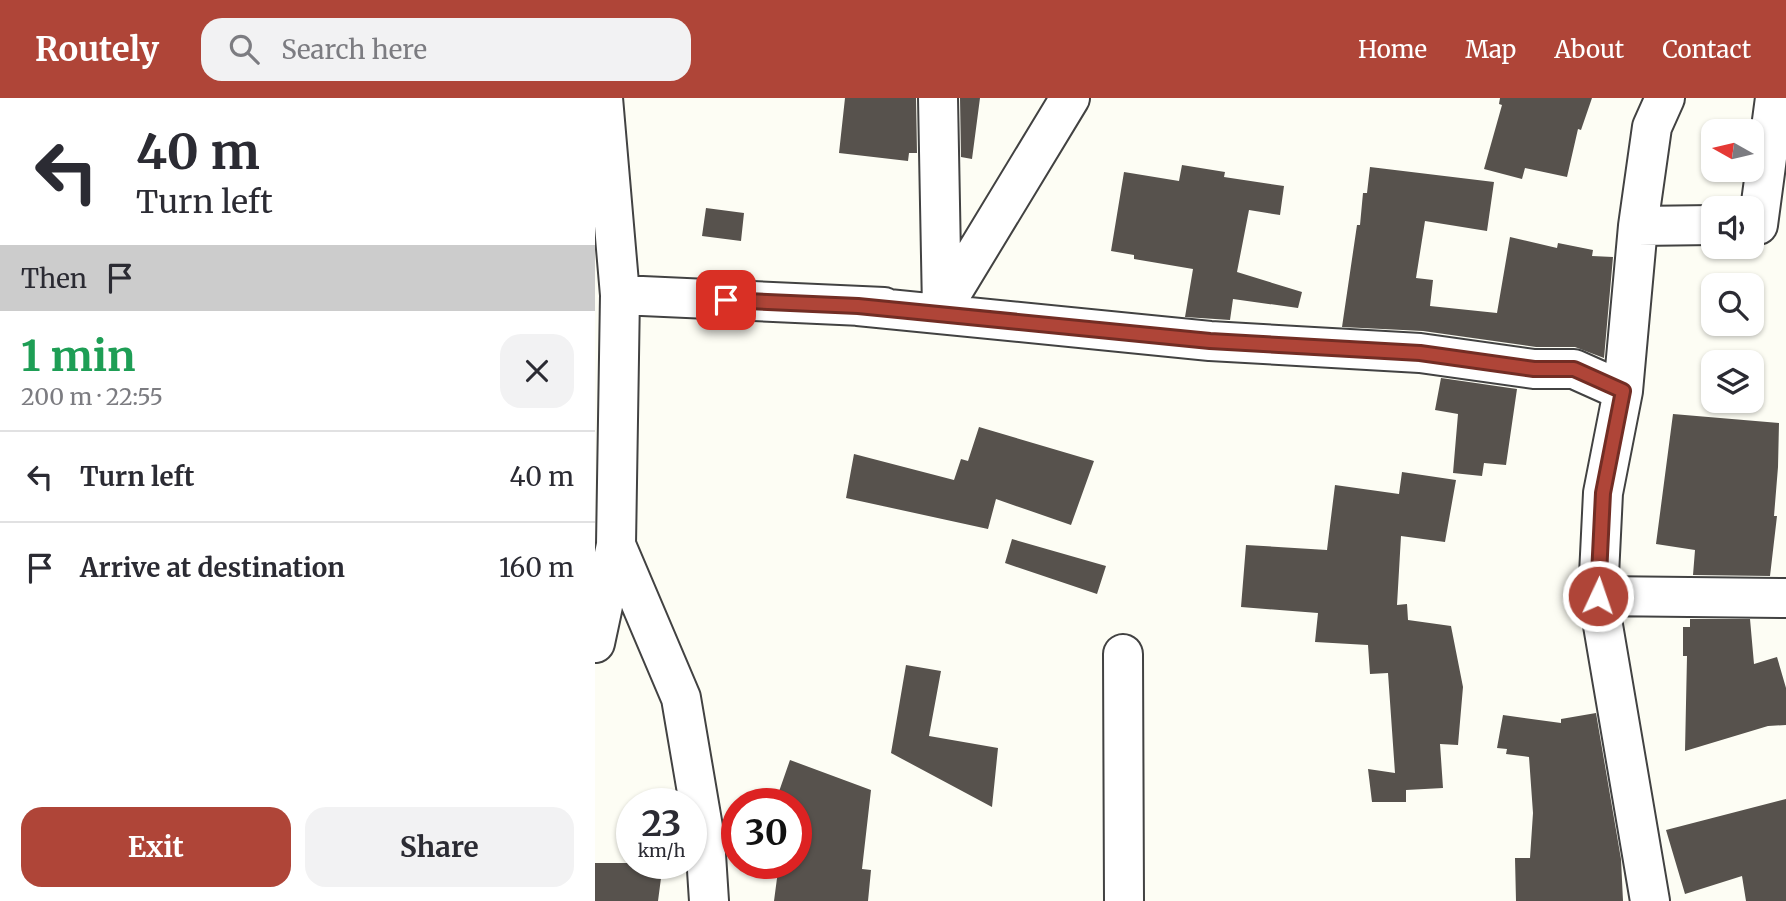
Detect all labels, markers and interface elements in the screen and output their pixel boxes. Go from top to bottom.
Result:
search box [201,18,691,81]
text: Routely [35,29,159,70]
icon: search [225,30,263,68]
text: Search here [281,33,427,66]
text: Home [1358,34,1427,65]
text: Map [1465,34,1516,65]
text: About [1554,34,1624,65]
text: Contact [1662,34,1751,65]
north arrow [1701,119,1764,182]
map controls [1701,119,1764,413]
text: 40 m [136,121,260,182]
icon: left [21,126,112,217]
text: Turn left [136,182,273,222]
button: sound [1701,196,1764,259]
icon: arrive [101,259,139,297]
text: Then [21,262,87,295]
pin [696,270,756,330]
button: search [1701,273,1764,336]
icon: arrive [707,281,745,319]
text: 1 min [21,330,135,382]
button: close [500,334,574,408]
button: layers [1701,350,1764,413]
text: 200 m · 22:55 [21,382,163,411]
icon: left [21,458,59,496]
text: Turn left [80,460,194,493]
text: 40 m [510,460,574,493]
icon: arrive [21,549,59,587]
text: Arrive at destination [80,551,345,584]
text: 160 m [499,551,574,584]
position arrow [1561,559,1635,633]
speed limit sign: 30 [721,788,812,879]
text: 23 [642,802,681,846]
button: Exit [21,807,291,887]
button: Share [305,807,574,887]
text: km/h [638,839,685,862]

